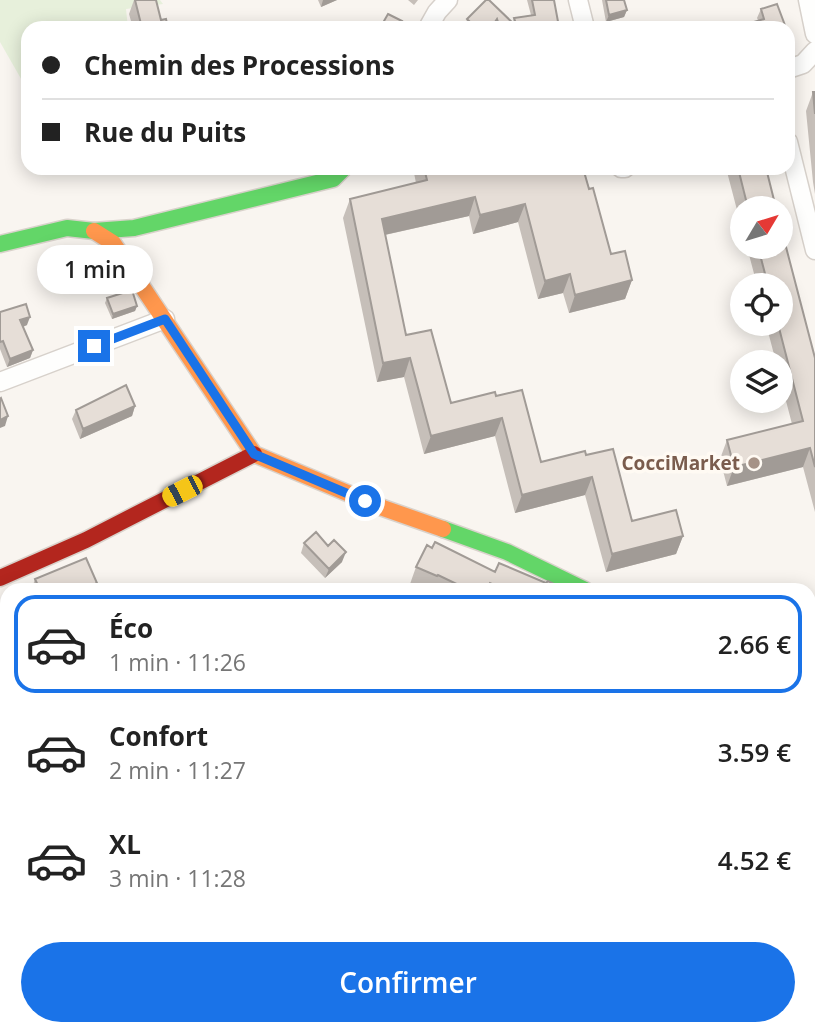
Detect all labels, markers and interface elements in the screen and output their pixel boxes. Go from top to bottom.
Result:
text: Chemin des Processions [84,47,395,83]
text: Rue du Puits [84,114,246,150]
north arrow [730,196,793,259]
map controls [730,196,793,413]
callout: 1 min [36,244,152,294]
text: 1 min [64,253,126,285]
button: locate [730,273,793,336]
route end [78,330,110,362]
button: layers [730,350,793,413]
place label: CocciMarket [622,450,740,476]
marker: CocciMarket [746,455,762,471]
car [159,472,206,510]
route start [349,485,381,517]
text: Éco [109,610,153,646]
icon: car [25,613,88,676]
text: 2.66 € [718,626,791,662]
text: 1 min · 11:26 [109,646,246,678]
text: Confort [109,718,208,754]
icon: car [25,721,88,784]
text: 3.59 € [718,734,791,770]
text: 2 min · 11:27 [109,754,246,786]
text: XL [109,826,141,862]
icon: car [25,829,88,892]
text: 4.52 € [718,842,791,878]
text: 3 min · 11:28 [109,862,246,894]
button: Confirmer [21,942,795,1022]

